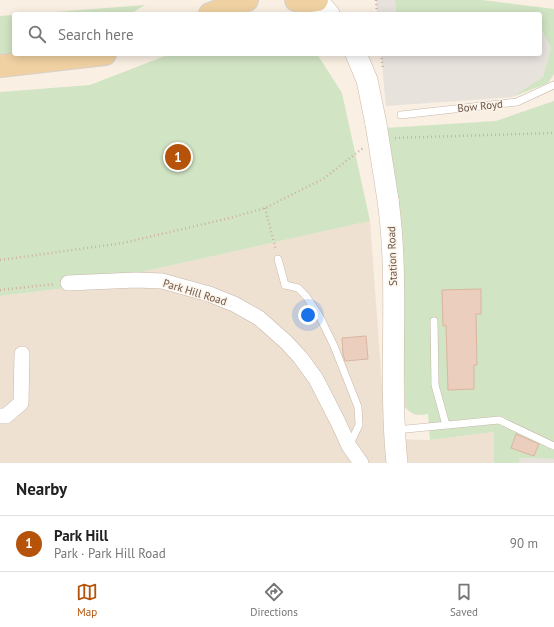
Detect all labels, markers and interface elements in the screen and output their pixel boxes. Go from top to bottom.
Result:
search box [12,12,542,56]
icon: search [26,23,48,45]
text: Search here [58,25,134,44]
street label: Bow Royd [456,97,504,115]
pin: 1 [165,142,191,172]
street label: Station Road [384,226,400,286]
street label: Park Hill Road [161,276,229,308]
your location [298,305,318,325]
text: Nearby [16,478,67,500]
text: Park Hill [54,526,108,545]
text: 1 [25,535,33,552]
text: 90 m [510,535,538,552]
text: Park · Park Hill Road [54,545,166,562]
tab: Map [76,581,98,619]
tab: Directions [250,581,298,619]
tab: Saved [450,581,478,619]

